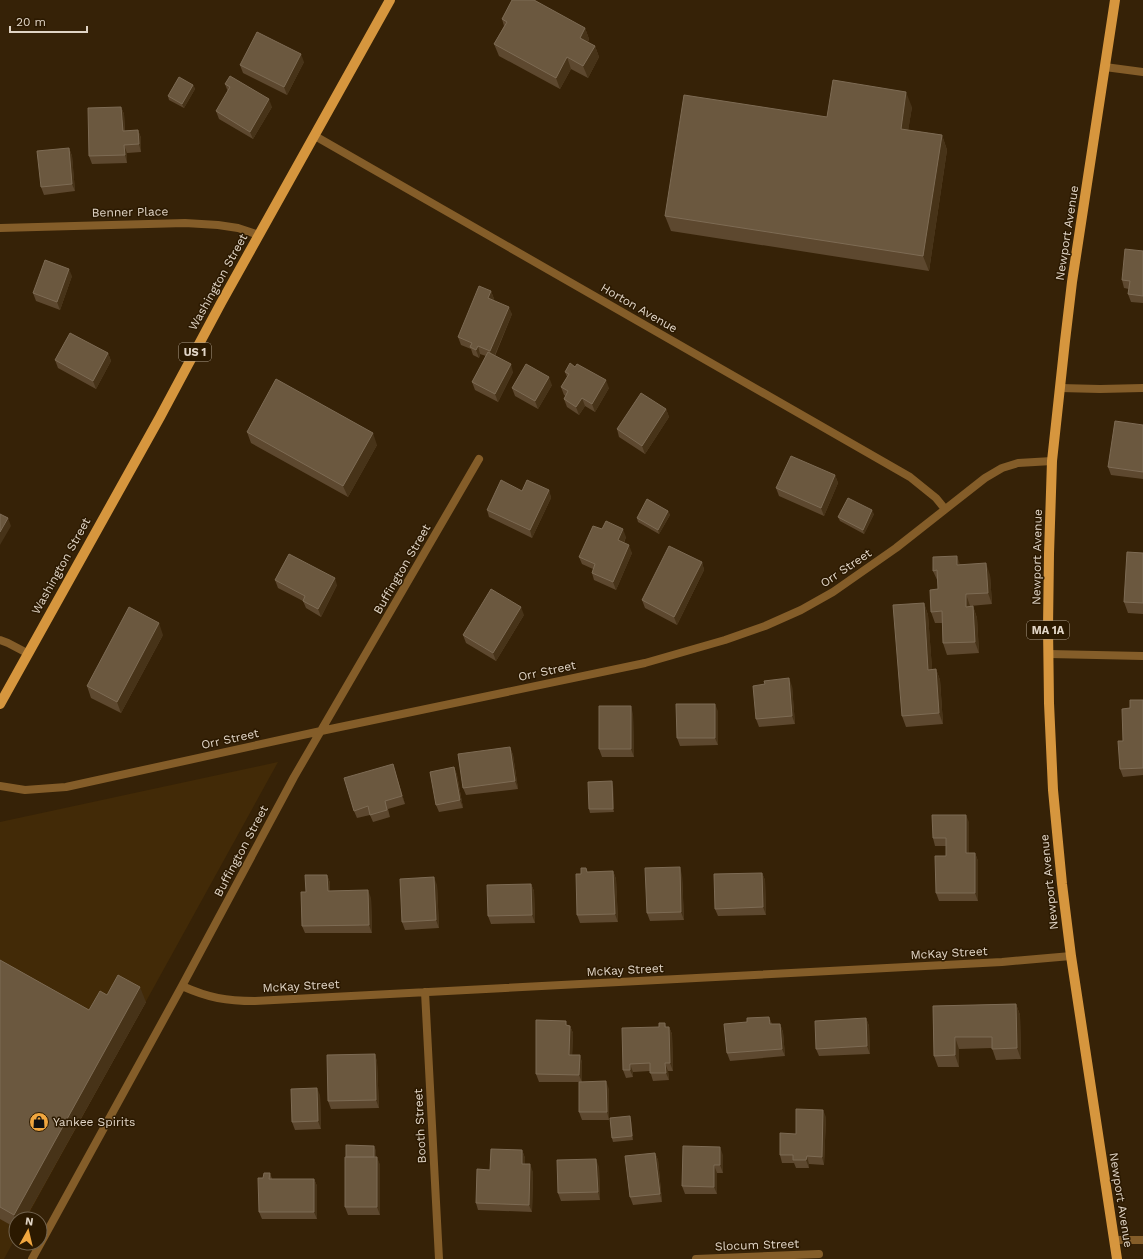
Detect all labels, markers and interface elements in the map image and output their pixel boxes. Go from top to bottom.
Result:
scale bar [10,8,87,34]
text: 20 m [16,15,46,29]
street label: Newport Avenue [1053,184,1081,281]
street label: Benner Place [92,204,169,220]
street label: Washington Street [186,231,250,333]
street label: Horton Avenue [598,280,680,336]
road number: US 1 [179,343,211,361]
street label: Newport Avenue [1029,509,1045,605]
street label: Washington Street [29,515,93,617]
street label: Buffington Street [371,522,433,616]
street label: Orr Street [818,546,874,590]
road number: MA 1A [1027,621,1069,639]
street label: Orr Street [517,658,577,684]
street label: Orr Street [200,726,260,752]
street label: Buffington Street [211,803,271,899]
street label: Newport Avenue [1037,834,1061,930]
street label: McKay Street [910,944,988,962]
street label: McKay Street [586,961,664,979]
street label: McKay Street [262,977,340,995]
street label: Booth Street [411,1088,429,1164]
shop icon: Yankee Spirits [28,1111,50,1133]
place label: Yankee Spirits [53,1115,135,1129]
street label: Newport Avenue [1107,1152,1135,1249]
north arrow [8,1211,48,1251]
text: N [24,1215,34,1229]
street label: Slocum Street [715,1237,799,1253]

